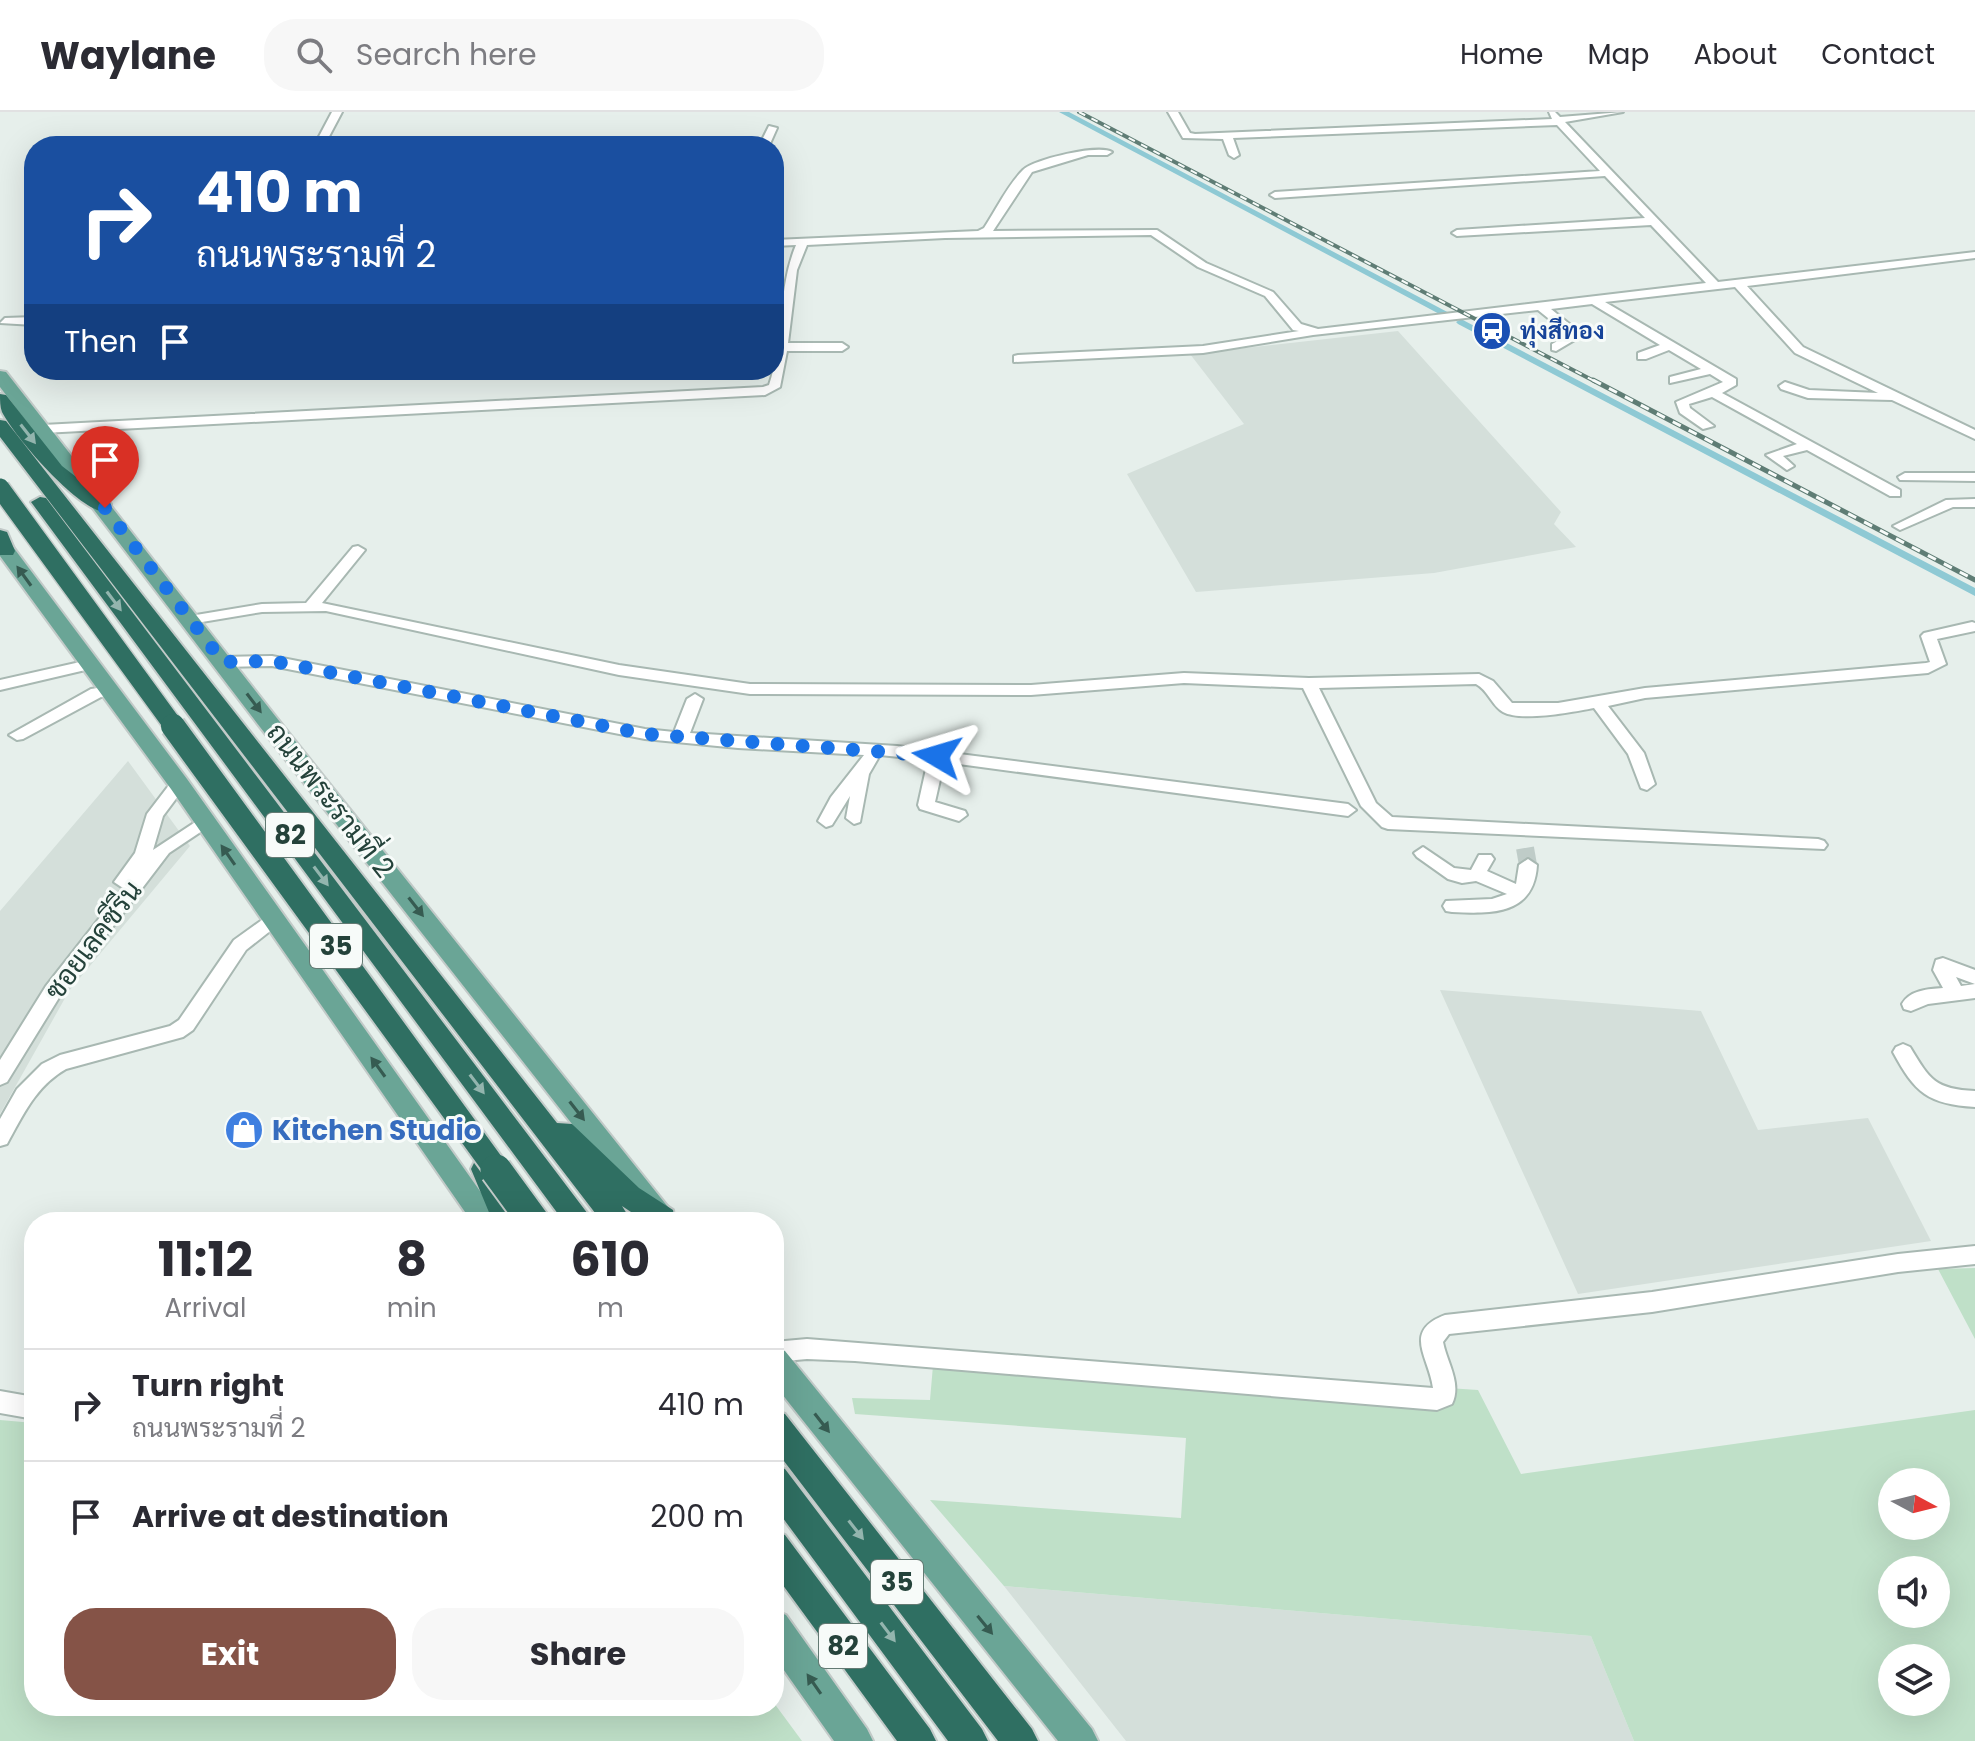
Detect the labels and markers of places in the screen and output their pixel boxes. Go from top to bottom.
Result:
station icon: ทุ่งสีทอง [1471,310,1513,352]
place label: ทุ่งสีทอง [1520,314,1605,348]
pin [71,426,139,508]
shop icon: Kitchen Studio [223,1109,265,1151]
place label: Kitchen Studio [272,1111,482,1150]

